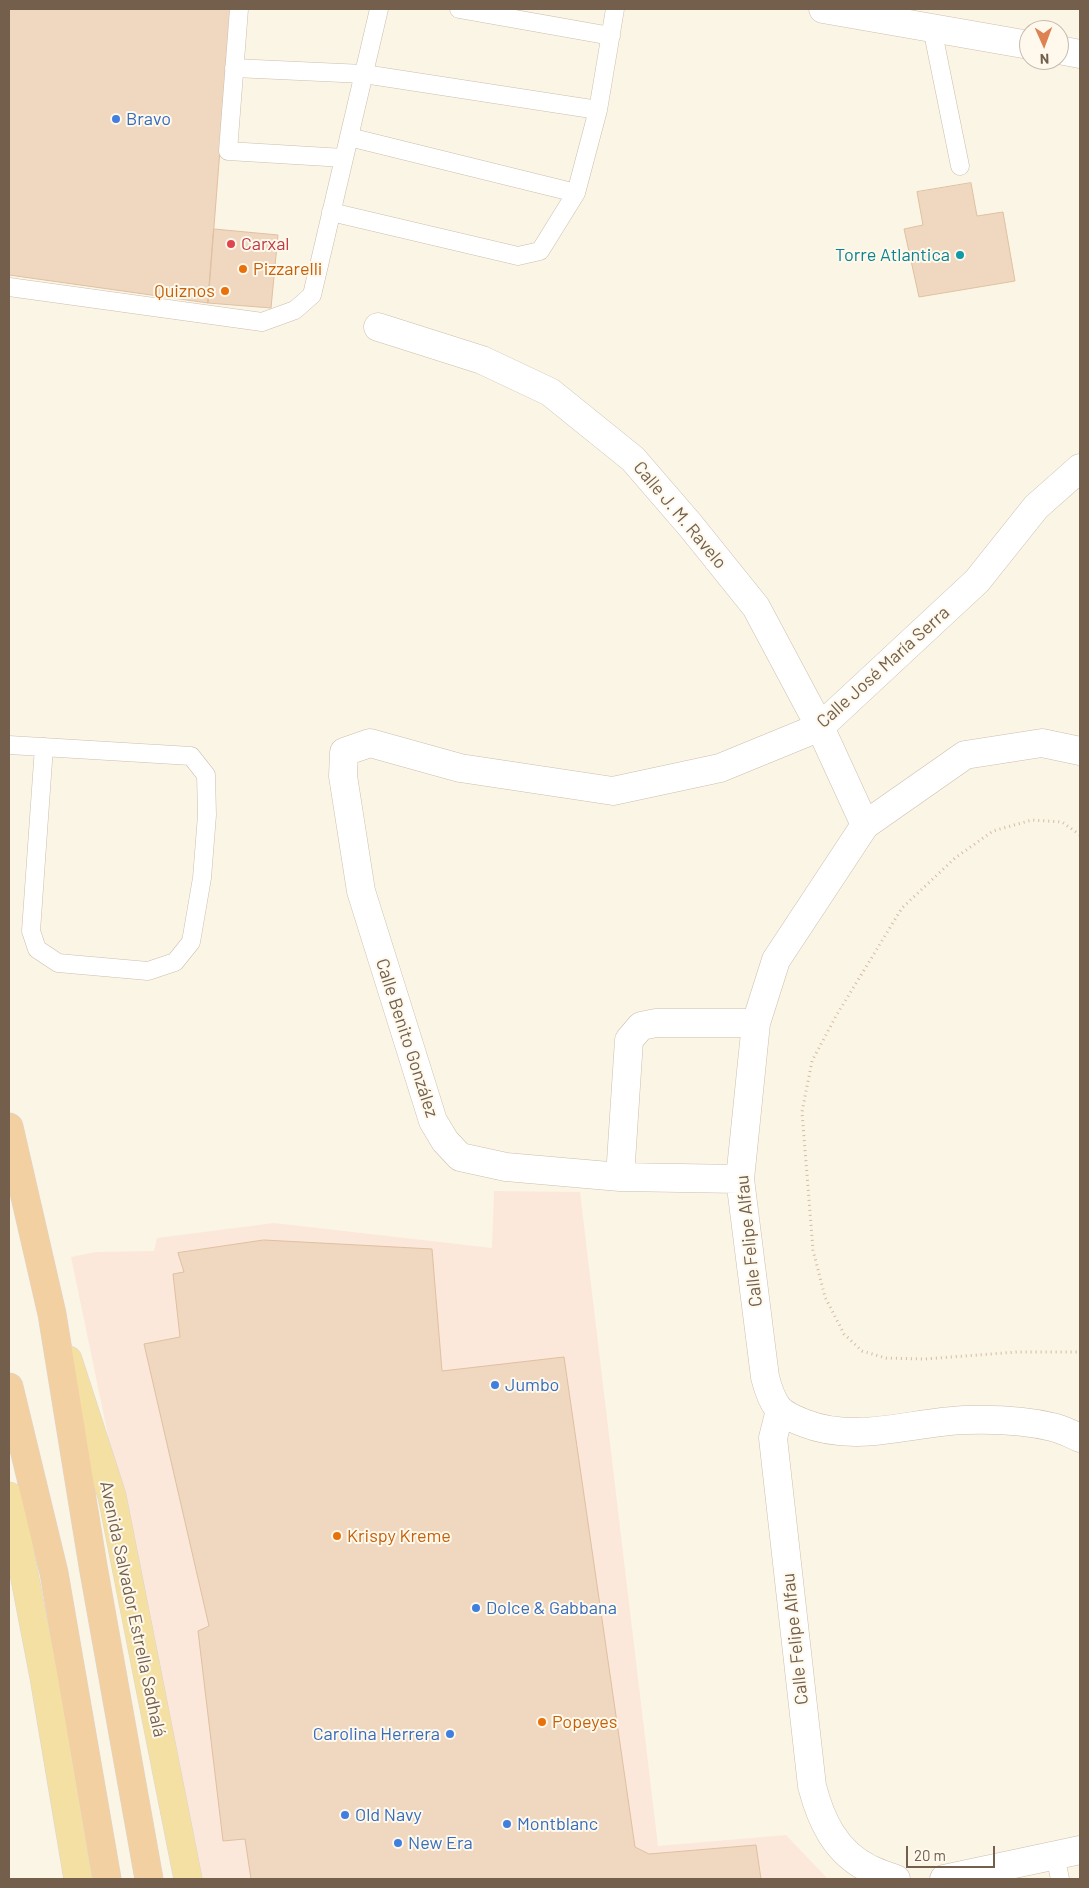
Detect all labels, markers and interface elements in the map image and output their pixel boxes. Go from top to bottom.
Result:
north arrow [1019,20,1069,70]
text: N [1040,51,1049,68]
place label: Bravo [126,108,171,130]
marker: Bravo [110,113,122,125]
place label: Carxal [241,233,289,255]
marker: Carxal [225,238,237,250]
place label: Torre Atlantica [835,244,950,266]
marker: Torre Atlantica [954,249,966,261]
place label: Pizzarelli [253,258,322,280]
marker: Pizzarelli [237,263,249,275]
place label: Quiznos [154,280,215,302]
marker: Quiznos [219,285,231,297]
street label: Calle J. M. Ravelo [629,457,731,573]
street label: Calle José María Serra [812,602,954,732]
street label: Calle Benito González [371,956,443,1120]
street label: Calle Felipe Alfau [731,1174,767,1308]
place label: Jumbo [505,1374,559,1396]
marker: Jumbo [489,1379,501,1391]
street label: Avenida Salvador Estrella Sadhalá [95,1479,171,1739]
place label: Krispy Kreme [347,1525,451,1547]
marker: Krispy Kreme [331,1530,343,1542]
street label: Calle Felipe Alfau [777,1572,813,1706]
place label: Dolce & Gabbana [486,1597,617,1619]
marker: Dolce & Gabbana [470,1602,482,1614]
place label: Popeyes [552,1711,617,1733]
marker: Popeyes [536,1716,548,1728]
place label: Carolina Herrera [313,1723,440,1745]
marker: Carolina Herrera [444,1728,456,1740]
place label: Old Navy [355,1804,422,1826]
marker: Old Navy [339,1809,351,1821]
place label: Montblanc [517,1813,598,1835]
marker: Montblanc [501,1818,513,1830]
place label: New Era [408,1832,473,1854]
scale bar [909,1836,998,1868]
marker: New Era [392,1837,404,1849]
text: 20 m [914,1846,946,1864]

